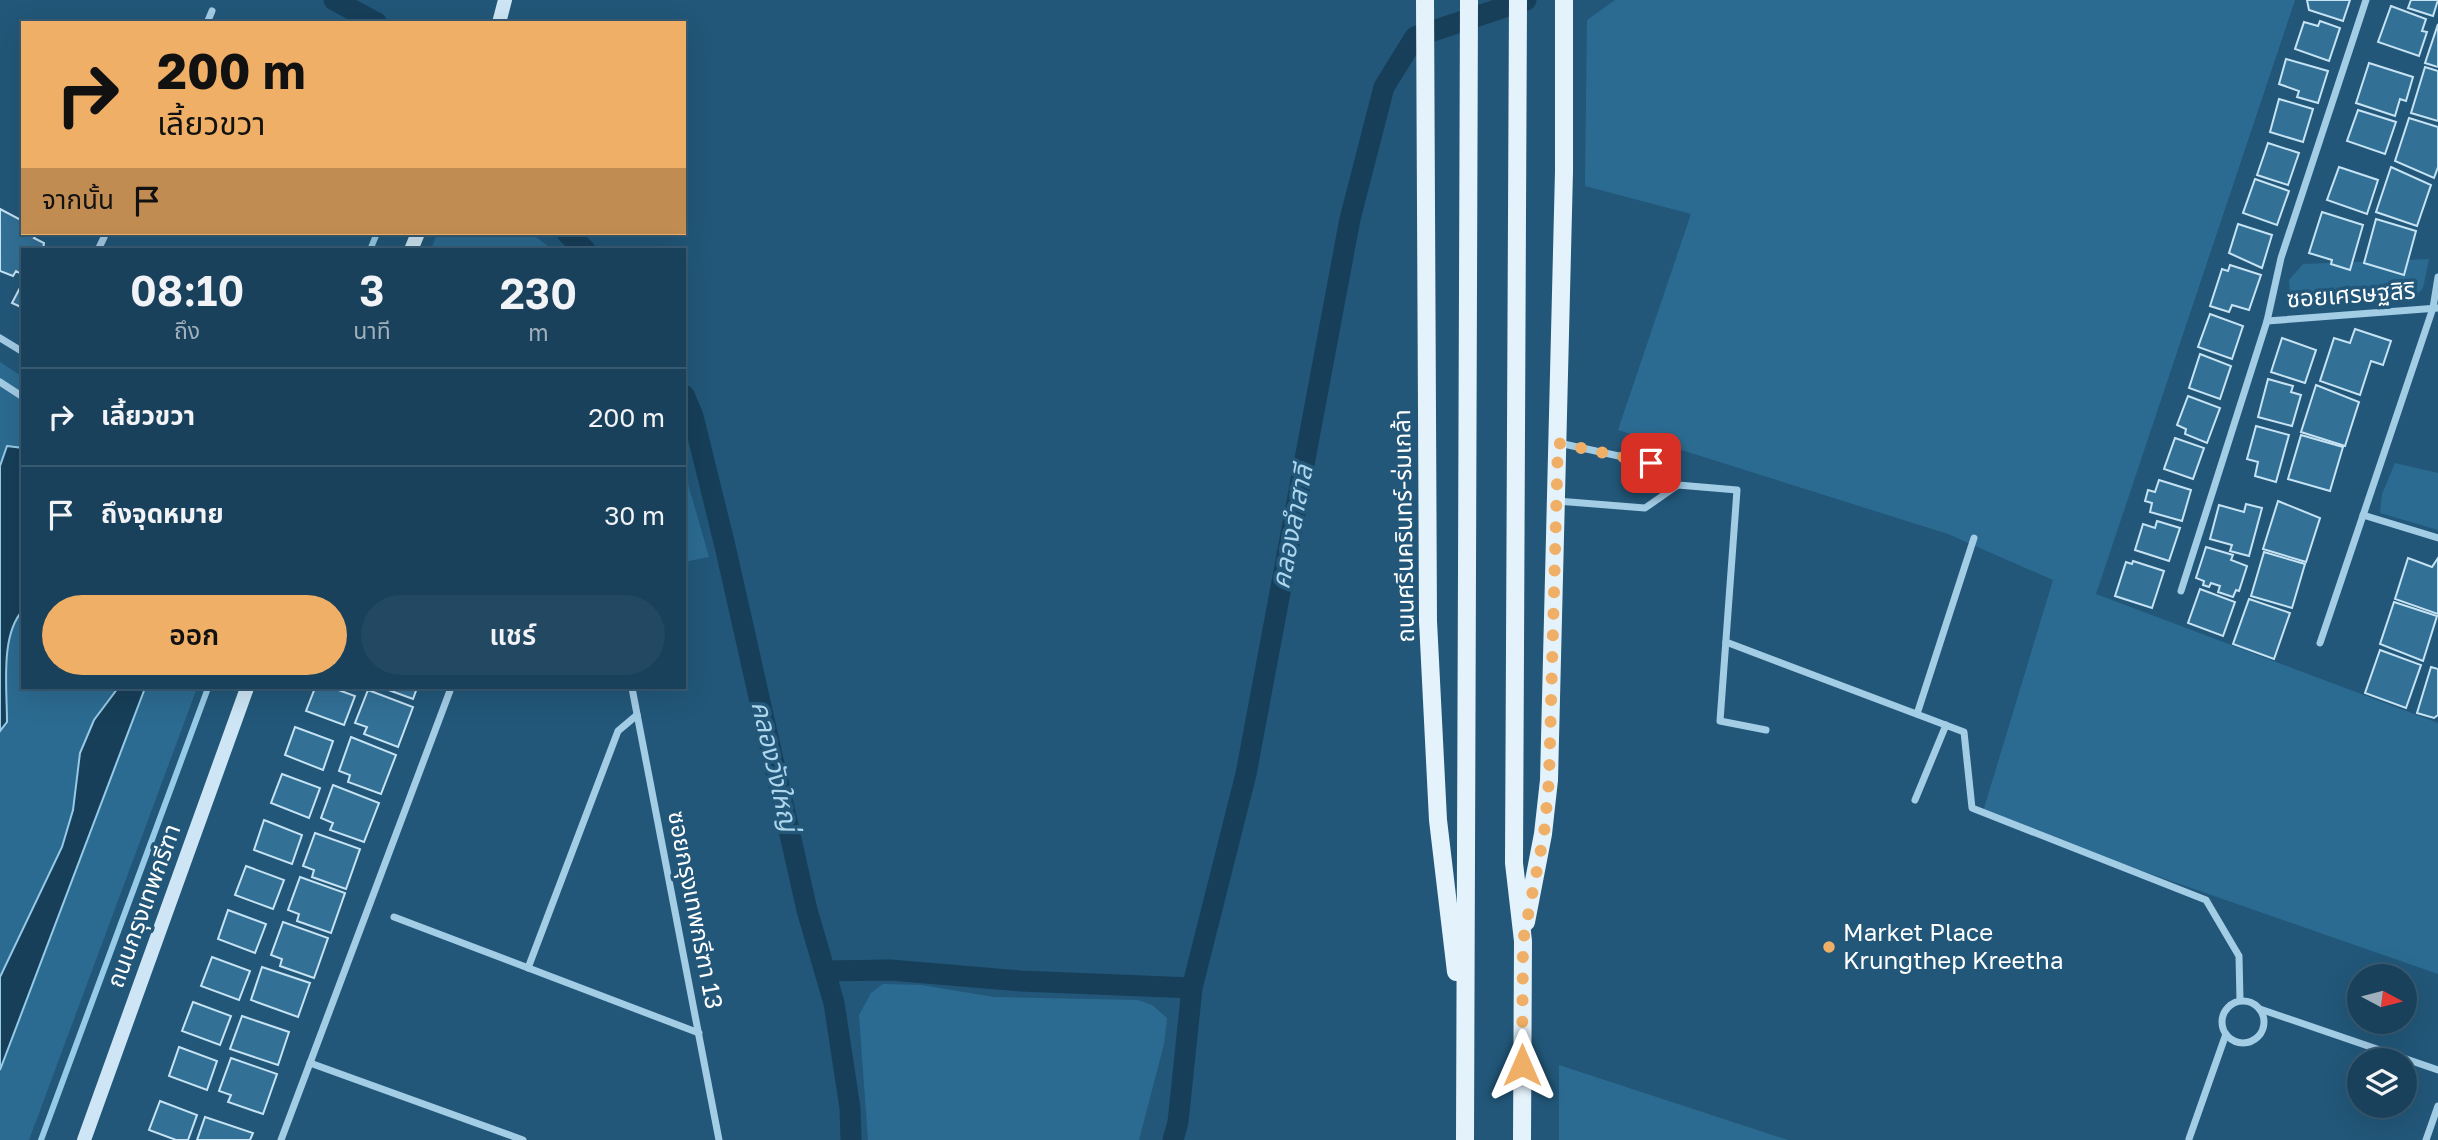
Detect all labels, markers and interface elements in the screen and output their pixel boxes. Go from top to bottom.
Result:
text: 200 m [157,41,306,100]
icon: right [42,49,133,140]
text: เลี้ยวขวา [157,104,265,142]
icon: arrive [128,182,166,220]
text: จากนั้น [42,184,114,215]
text: 08:10 [130,265,244,315]
text: 3 [359,265,385,315]
text: 230 [500,268,577,318]
street label: ซอยเศรษฐสิริ [2286,275,2416,312]
text: ถึง [174,316,200,344]
text: นาที [353,316,391,344]
text: m [528,318,549,346]
icon: right [42,398,80,436]
text: เลี้ยวขวา [101,400,195,431]
text: 200 m [588,402,665,433]
street label: ถนนศรีนครินทร์-ร่มเกล้า [1386,409,1419,643]
pin [1621,433,1681,493]
icon: arrive [1632,444,1670,482]
water label: คลองลำสาลี [1264,460,1319,591]
icon: arrive [42,496,80,534]
text: ถึงจุดหมาย [101,498,224,529]
text: 30 m [604,500,665,531]
button: ออก [42,595,347,675]
button: แชร์ [361,595,665,675]
water label: คลองวังใหญ่ [745,698,806,838]
street label: ซอยกรุงเทพกรีฑา 13 [661,808,730,1012]
street label: ถนนกรุงเทพกรีฑา [100,820,188,992]
place label: Market Place Krungthep Kreetha [1843,917,2063,974]
marker: Market Place Krungthep Kreetha [1821,939,1837,955]
north arrow [2347,964,2417,1034]
map controls [2347,964,2417,1118]
position arrow [1485,1028,1559,1102]
button: layers [2347,1048,2417,1118]

